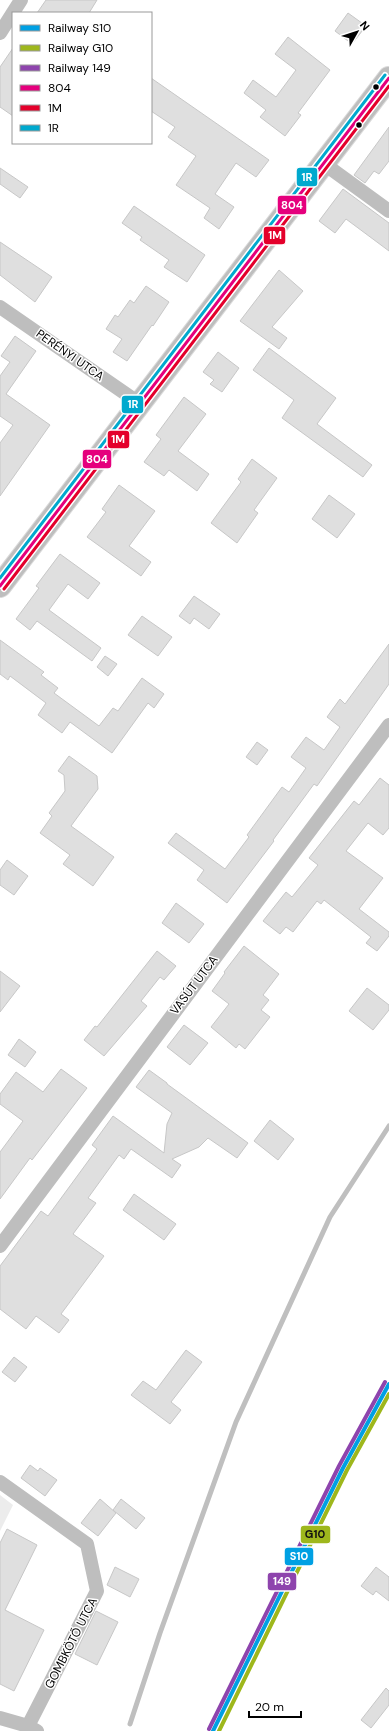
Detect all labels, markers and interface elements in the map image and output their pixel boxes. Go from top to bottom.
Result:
legend [12,12,152,144]
north arrow [337,12,377,52]
text: N [357,18,373,33]
text: Railway S10 [48,20,111,36]
text: Railway G10 [48,40,113,56]
text: Railway 149 [48,60,111,76]
text: 804 [48,80,71,96]
unlabelled marker [371,82,381,92]
text: 1M [48,100,62,116]
text: 1R [48,120,59,136]
unlabelled marker [354,120,364,130]
line badge: 1R [296,167,318,187]
text: 1R [302,170,313,184]
line badge: 804 [277,195,307,215]
text: 804 [281,198,303,212]
line badge: 1M [263,226,286,245]
text: 1M [268,228,282,242]
street label: PERÉNYI UTCA [33,326,107,384]
line badge: 1R [121,395,144,414]
text: 1R [128,397,139,411]
line badge: 1M [107,430,130,449]
text: 1M [111,432,125,446]
line badge: 804 [82,449,112,469]
text: 804 [86,452,108,466]
street label: VASÚT UTCA [167,952,222,1018]
line badge: G10 [300,1525,331,1544]
text: G10 [305,1527,325,1541]
line badge: S10 [284,1547,314,1566]
text: S10 [290,1549,308,1563]
line badge: 149 [267,1572,297,1591]
text: 149 [273,1574,291,1588]
street label: GOMBKÖTŐ UTCA [41,1595,101,1691]
scale bar [249,1693,301,1719]
text: 20 m [255,1699,284,1715]

